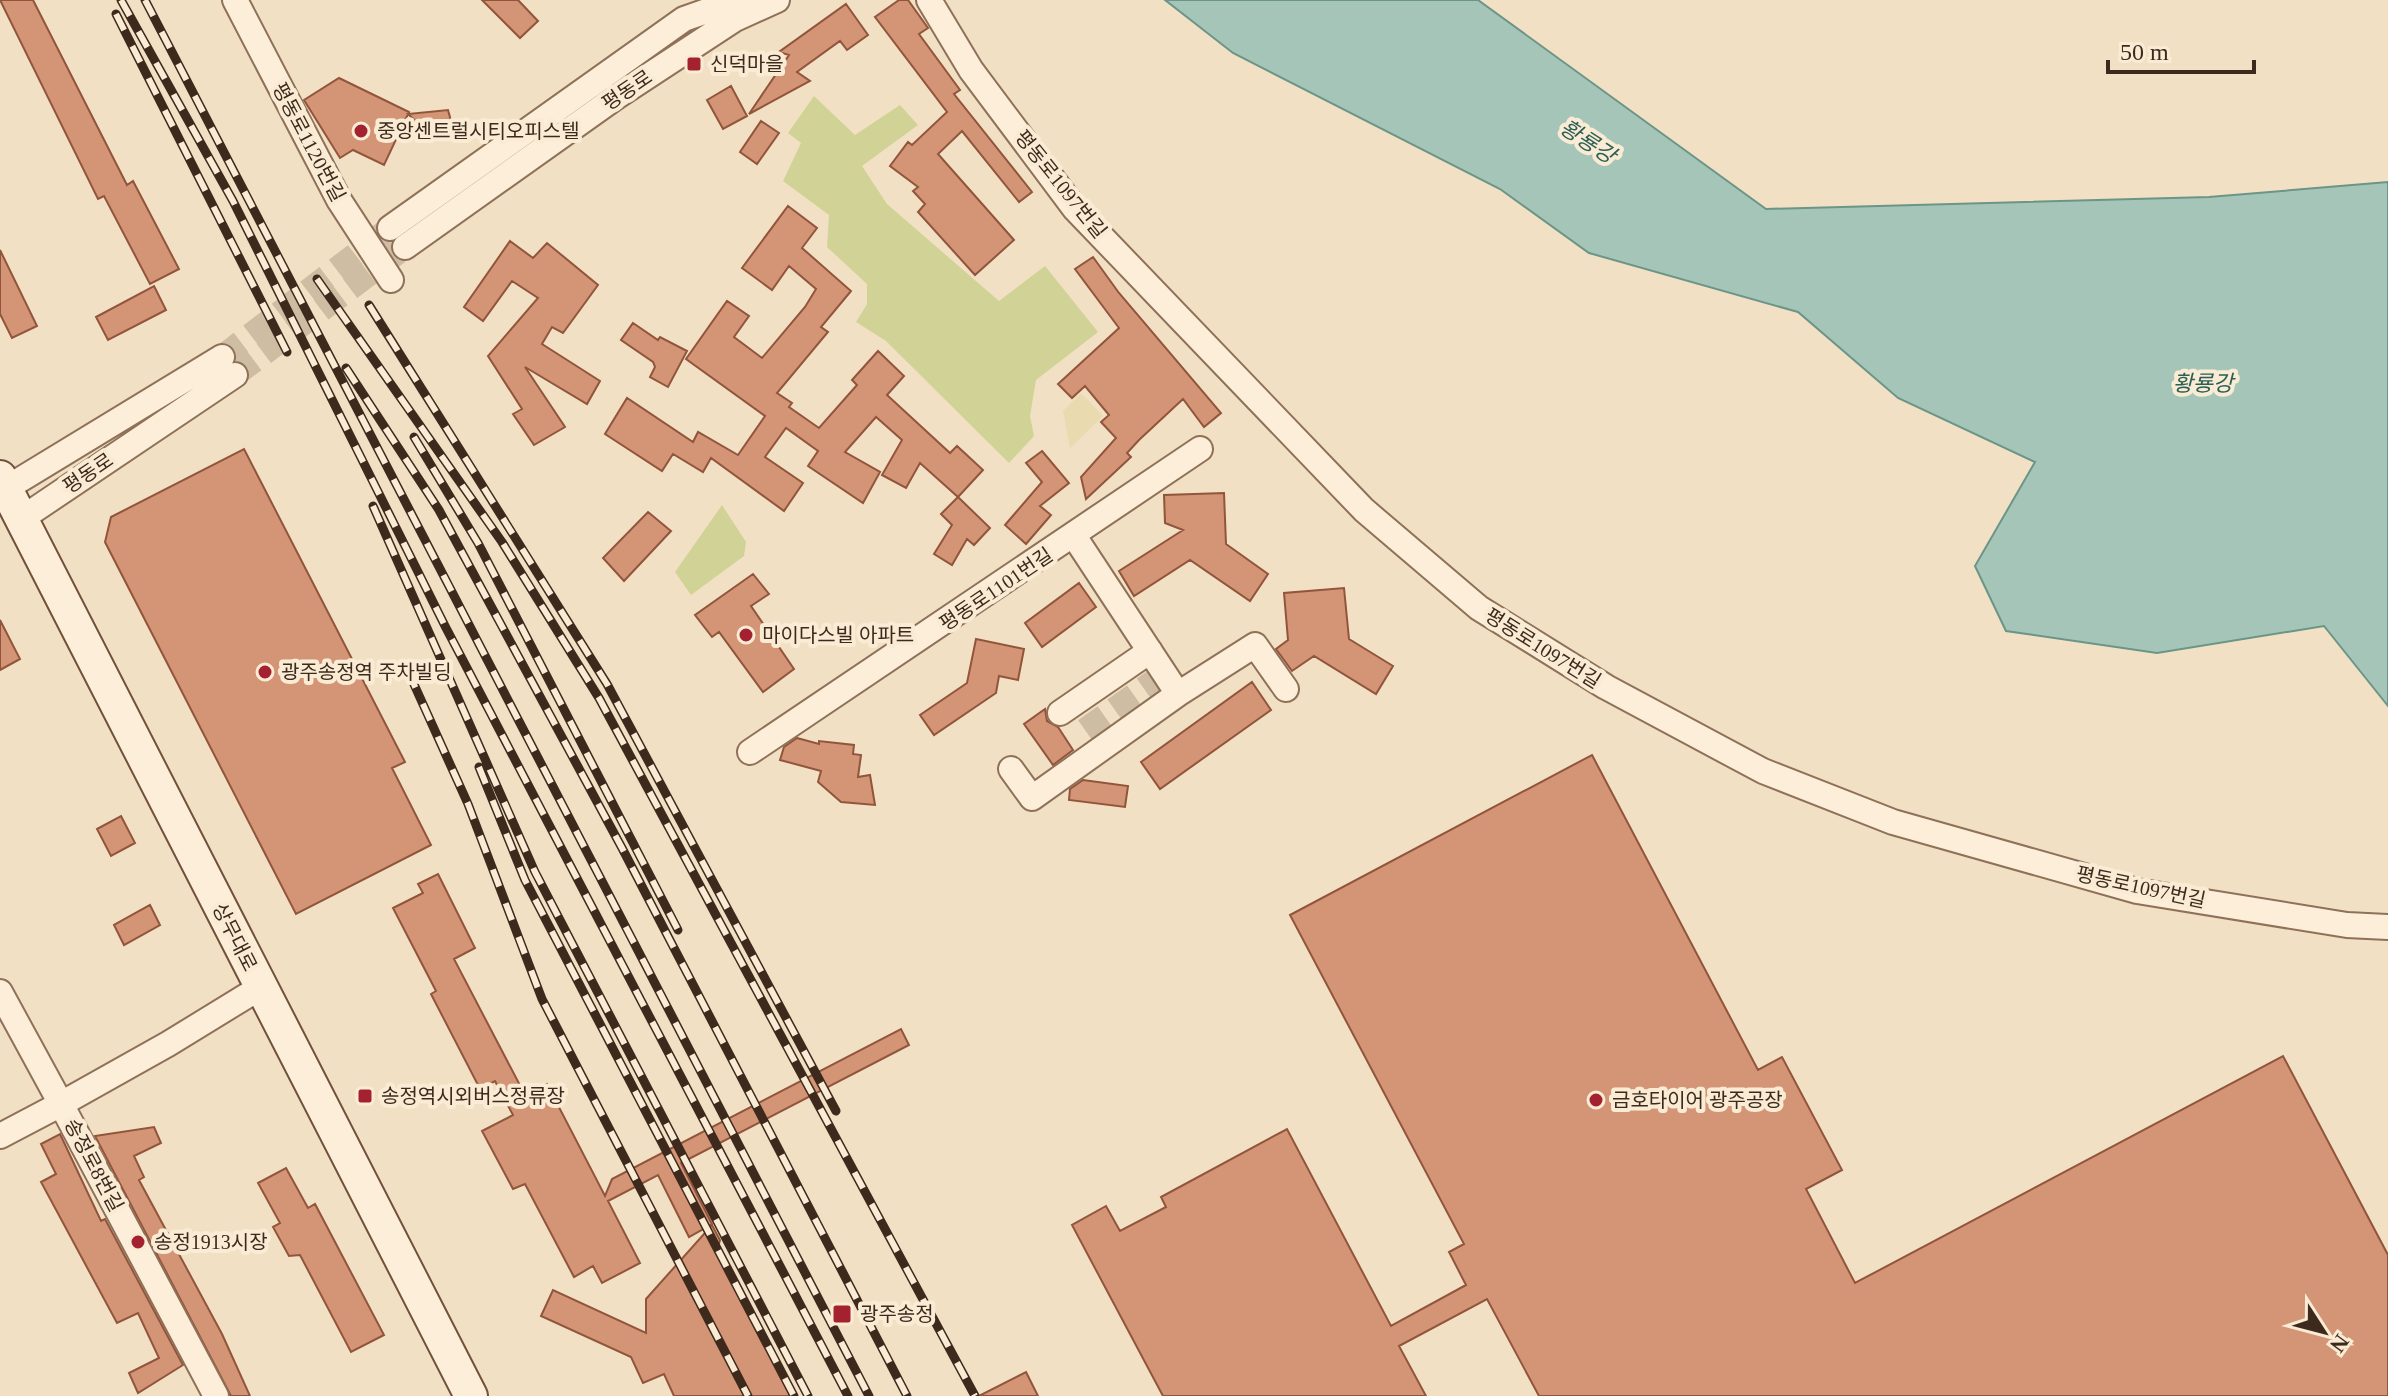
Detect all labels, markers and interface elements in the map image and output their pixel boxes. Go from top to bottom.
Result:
scale bar [2108,24,2254,74]
text: 50 m [2120,39,2169,65]
place label: 신덕마을 [710,53,784,75]
marker: 신덕마을 [685,55,703,73]
street label: 평동로 [598,65,656,115]
street label: 평동로1120번길 [268,79,350,205]
water label: 황룡강 [1555,114,1622,170]
place label: 중앙센트럴시티오피스텔 [377,120,579,142]
marker: 중앙센트럴시티오피스텔 [352,122,370,140]
street label: 평동로1097번길 [1011,126,1111,242]
water label: 황룡강 [2173,371,2236,396]
street label: 평동로 [59,448,117,498]
street label: 평동로1101번길 [935,543,1057,635]
street label: 평동로1097번길 [1481,604,1605,692]
place label: 마이다스빌 아파트 [762,624,914,646]
marker: 마이다스빌 아파트 [737,626,755,644]
place label: 광주송정역 주차빌딩 [281,661,452,683]
marker: 광주송정역 주차빌딩 [256,663,274,681]
street label: 평동로1097번길 [2074,863,2208,911]
street label: 상무대로 [208,899,262,975]
place label: 송정역시외버스정류장 [381,1085,565,1107]
marker: 송정역시외버스정류장 [356,1087,374,1105]
place label: 금호타이어 광주공장 [1612,1089,1783,1111]
marker: 금호타이어 광주공장 [1587,1091,1605,1109]
street label: 송정로8번길 [60,1115,128,1215]
place label: 송정1913시장 [154,1231,268,1253]
marker: 송정1913시장 [129,1233,147,1251]
north arrow [2284,1292,2364,1372]
marker: 광주송정 [831,1303,853,1325]
place label: 광주송정 [860,1303,934,1325]
text: N [2325,1330,2355,1357]

